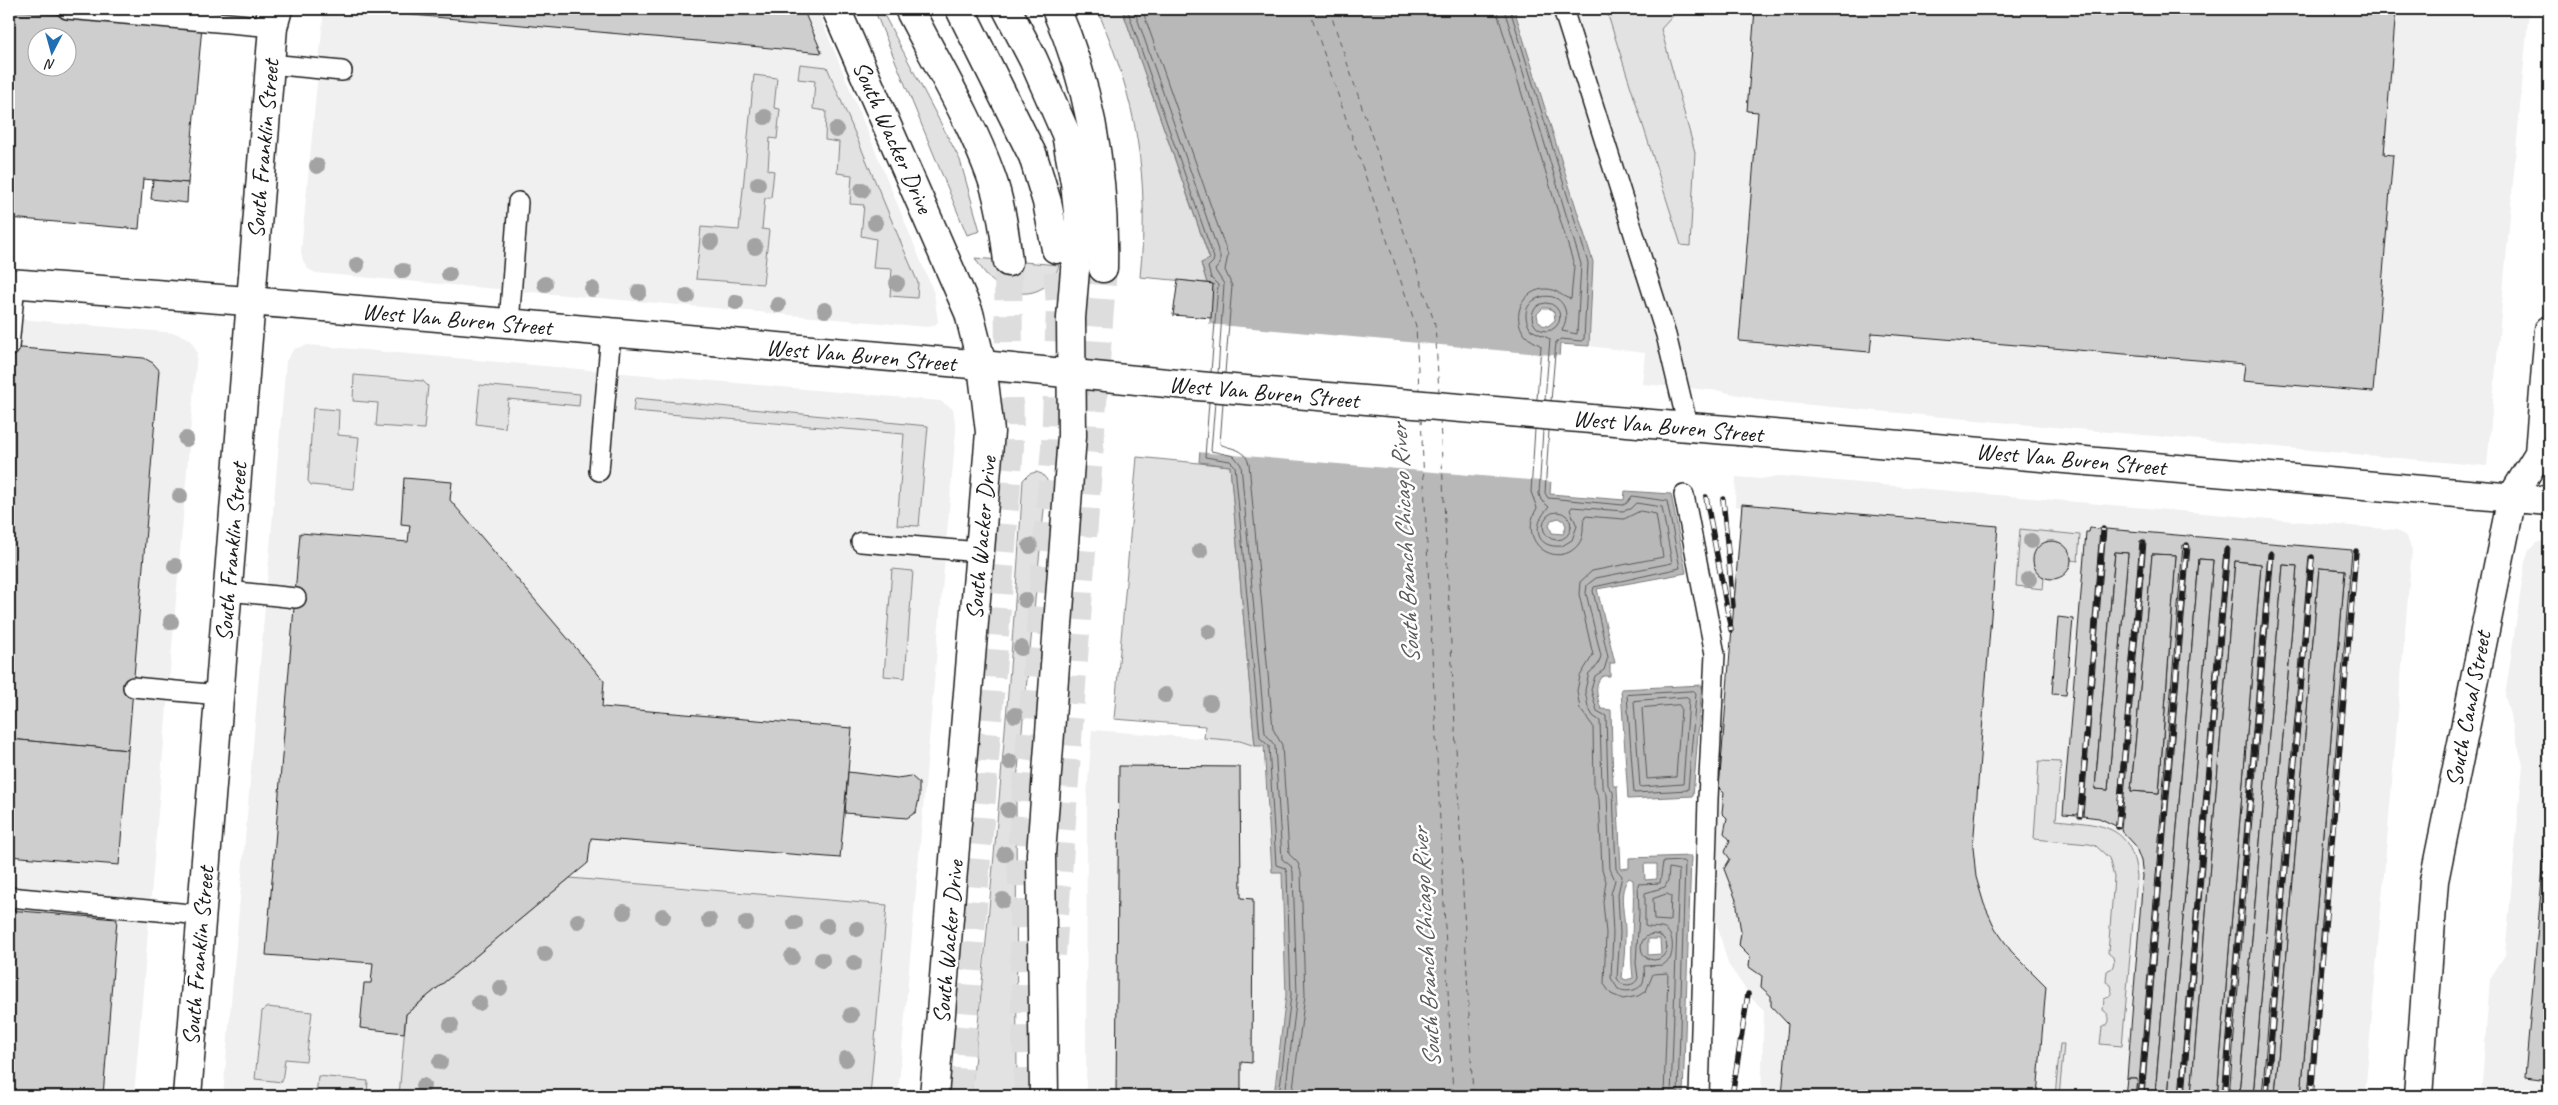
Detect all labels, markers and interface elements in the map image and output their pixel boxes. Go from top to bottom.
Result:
north arrow [28,28,78,78]
text: N [43,55,56,73]
street label: South Franklin Street [240,56,286,240]
street label: South Wacker Drive [846,56,941,220]
street label: West Van Buren Street [361,296,555,342]
street label: West Van Buren Street [765,332,959,378]
street label: West Van Buren Street [1168,369,1362,415]
street label: West Van Buren Street [1572,403,1766,449]
water label: South Branch Chicago River [1383,420,1427,664]
street label: West Van Buren Street [1975,436,2169,482]
street label: South Wacker Drive [959,453,1003,621]
street label: South Franklin Street [208,459,254,643]
street label: South Canal Street [2438,627,2498,789]
water label: South Branch Chicago River [1404,824,1448,1068]
street label: South Wacker Drive [926,857,970,1025]
street label: South Franklin Street [175,863,221,1047]

